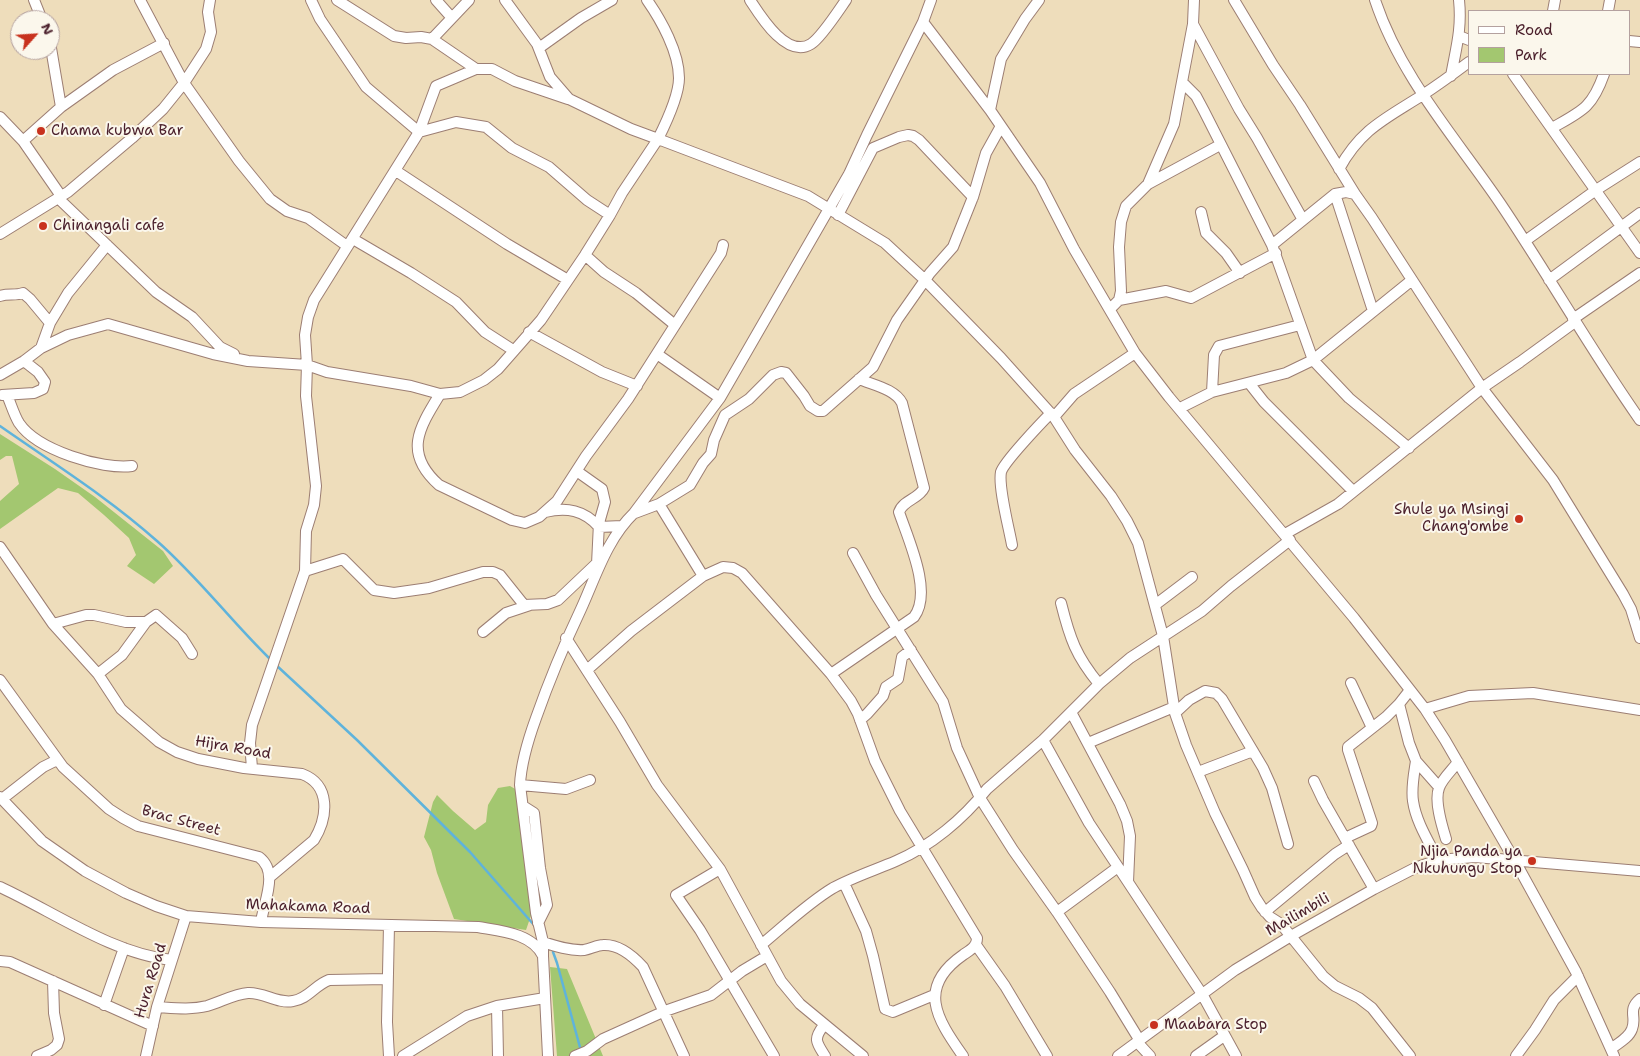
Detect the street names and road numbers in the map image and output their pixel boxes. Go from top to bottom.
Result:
street label: Hijra Road [194,732,272,764]
street label: Brac Street [140,802,222,840]
street label: Mailimbili [1263,890,1333,940]
street label: Mahakama Road [245,896,371,918]
street label: Hura Road [131,941,171,1021]

